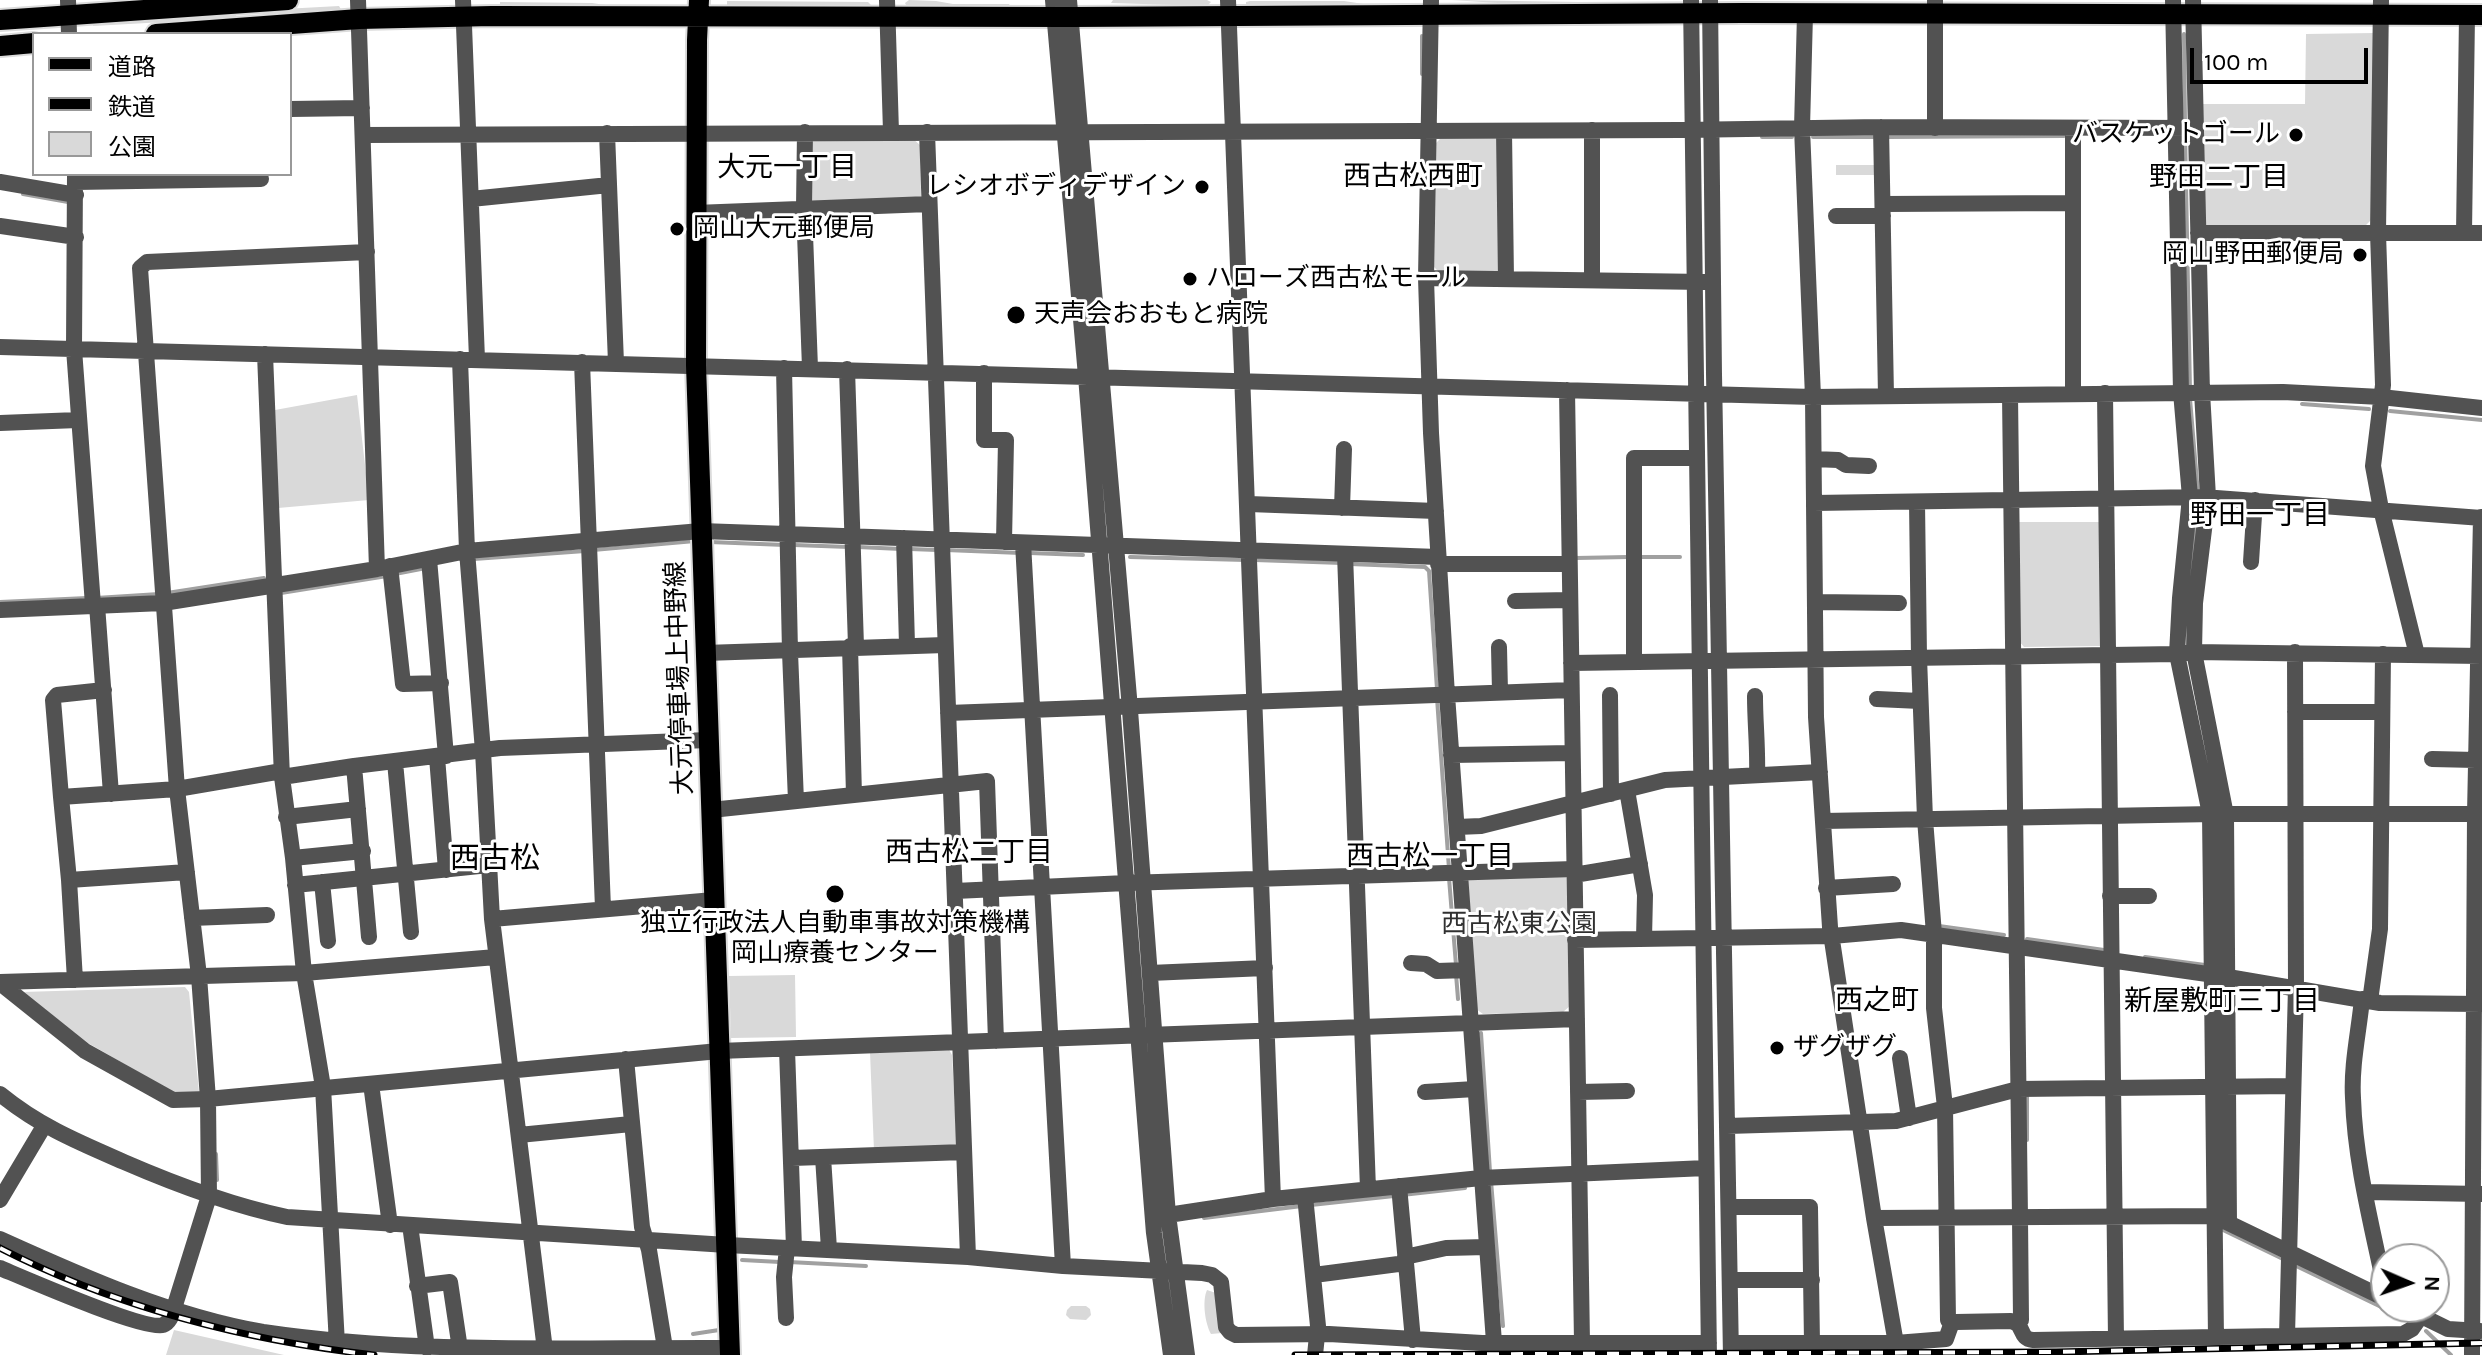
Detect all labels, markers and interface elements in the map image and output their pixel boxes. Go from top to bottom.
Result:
legend [32,32,292,176]
scale bar [2194,32,2372,82]
text: 100 m [2204,48,2269,76]
text: 道路 [108,53,156,81]
text: 鉄道 [108,93,156,121]
place label: バスケットゴール [2072,119,2280,151]
marker: バスケットゴール [2287,126,2305,144]
text: 公園 [108,133,156,161]
district label: 大元一丁目 [717,151,857,185]
district label: 西古松西町 [1343,160,1483,194]
district label: 野田二丁目 [2149,161,2289,195]
place label: レシオボディデザイン [926,171,1186,203]
marker: レシオボディデザイン [1193,178,1211,196]
place label: 岡山大元郵便局 [693,213,875,245]
marker: 岡山大元郵便局 [668,220,686,238]
place label: 岡山野田郵便局 [2162,239,2344,271]
marker: 岡山野田郵便局 [2351,246,2369,264]
place label: ハローズ西古松モール [1206,263,1466,295]
marker: ハローズ西古松モール [1181,270,1199,288]
place label: 天声会おおもと病院 [1034,299,1268,331]
marker: 天声会おおもと病院 [1005,304,1027,326]
district label: 野田一丁目 [2190,499,2330,533]
street label: 大元停車場上中野線 [660,561,700,795]
district label: 西古松二丁目 [885,836,1053,870]
district label: 西古松一丁目 [1346,840,1514,874]
district label: 西古松 [450,841,540,877]
marker: 独立行政法人自動車事故対策機構 岡山療養センター [824,883,846,905]
place label: 独立行政法人自動車事故対策機構 岡山療養センター [640,908,1030,970]
park label: 西古松東公園 [1441,909,1597,941]
district label: 西之町 [1835,984,1919,1018]
district label: 新屋敷町三丁目 [2124,985,2320,1019]
place label: ザグザグ [1793,1032,1897,1064]
marker: ザグザグ [1768,1039,1786,1057]
north arrow [2370,1243,2450,1323]
text: N [2419,1275,2445,1292]

